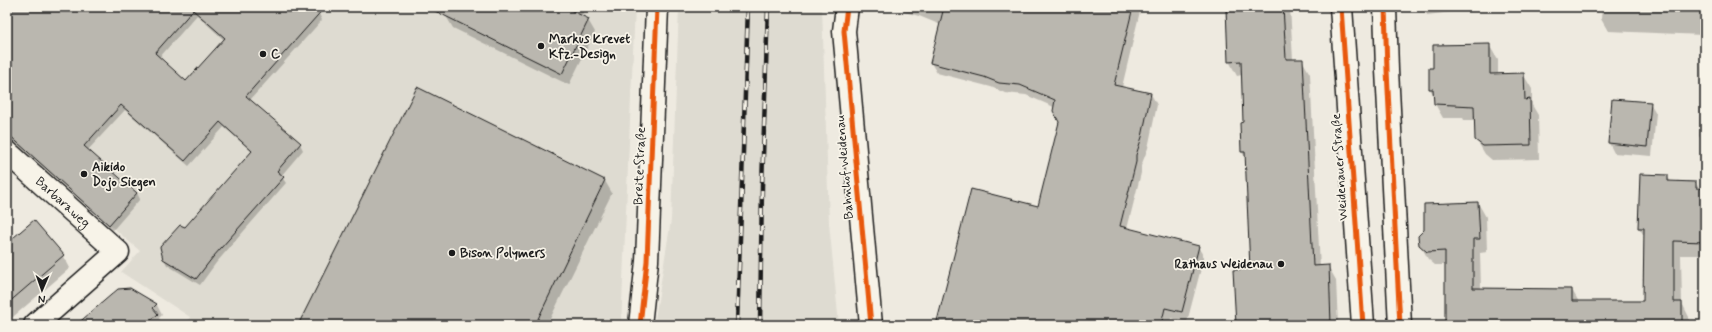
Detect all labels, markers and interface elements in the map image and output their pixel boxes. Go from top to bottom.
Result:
place label: Markus Krevet Kfz.-Design [549,31,630,65]
marker: Markus Krevet Kfz.-Design [536,41,546,51]
place label: C [271,46,281,63]
marker: C [258,49,268,59]
street label: Weidenauer Straße [1328,113,1352,221]
street label: Bahnhof Weidenau [832,114,858,220]
street label: Breite Straße [630,127,650,205]
place label: Aikido Dojo Siegen [92,159,156,192]
marker: Aikido Dojo Siegen [79,169,89,179]
street label: Barbaraweg [32,173,94,232]
place label: Bison Polymers [460,245,545,262]
marker: Bison Polymers [447,248,457,258]
place label: Rathaus Weidenau [1175,256,1273,273]
marker: Rathaus Weidenau [1276,259,1286,269]
north arrow [22,270,62,310]
text: N [38,292,46,306]

